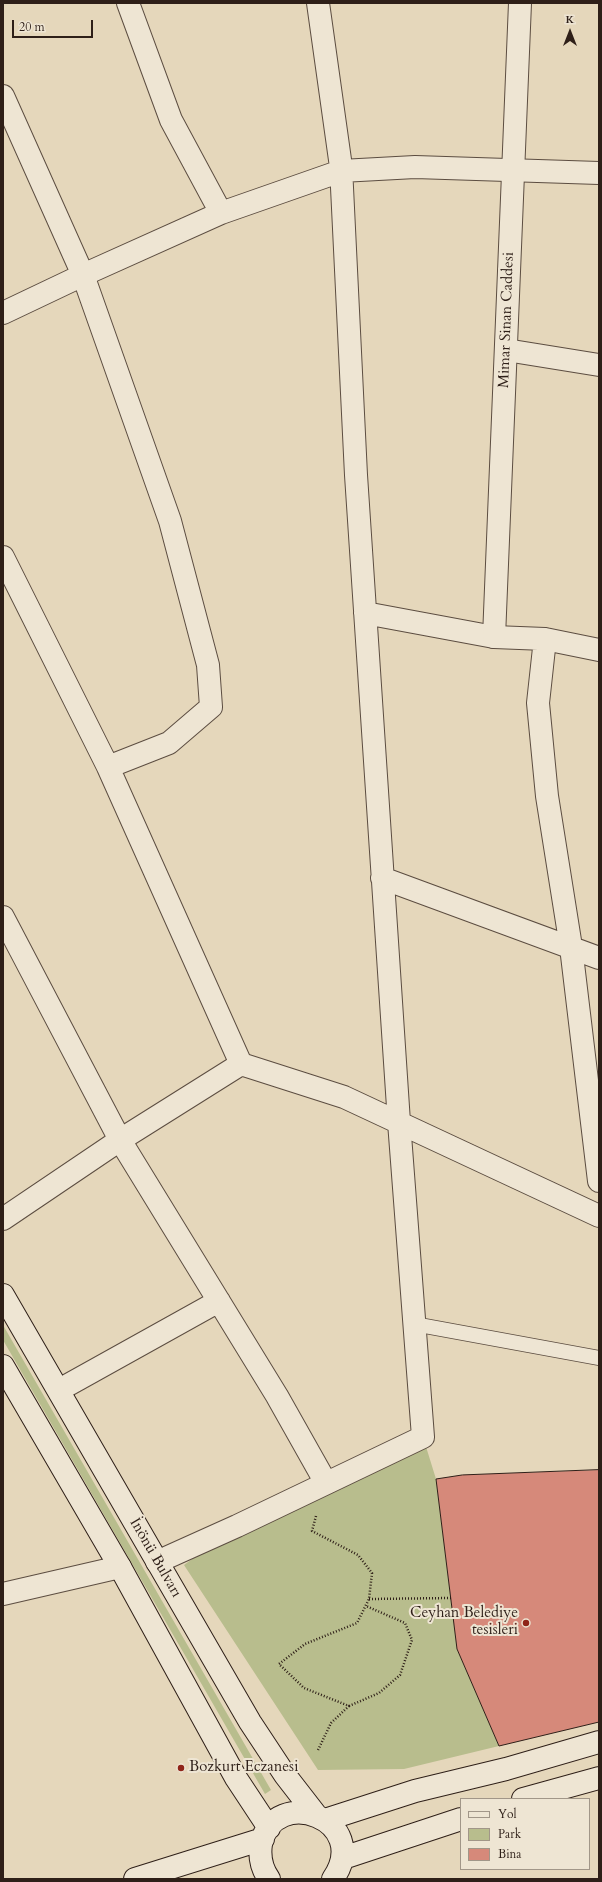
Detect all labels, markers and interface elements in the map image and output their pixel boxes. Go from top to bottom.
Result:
scale bar [14,12,95,38]
north arrow [550,12,590,52]
text: K [566,12,574,27]
text: 20 m [19,19,45,35]
street label: Mimar Sinan Caddesi [496,252,518,388]
street label: İnönü Bulvarı [125,1515,185,1601]
place label: Ceyhan Belediye tesisleri [410,1605,518,1640]
marker: Ceyhan Belediye tesisleri [521,1618,531,1628]
place label: Bozkurt Eczanesi [189,1759,298,1777]
marker: Bozkurt Eczanesi [176,1763,186,1773]
legend [460,1798,590,1870]
text: Yol [498,1806,517,1822]
text: Park [498,1826,521,1842]
text: Bina [498,1846,522,1862]

